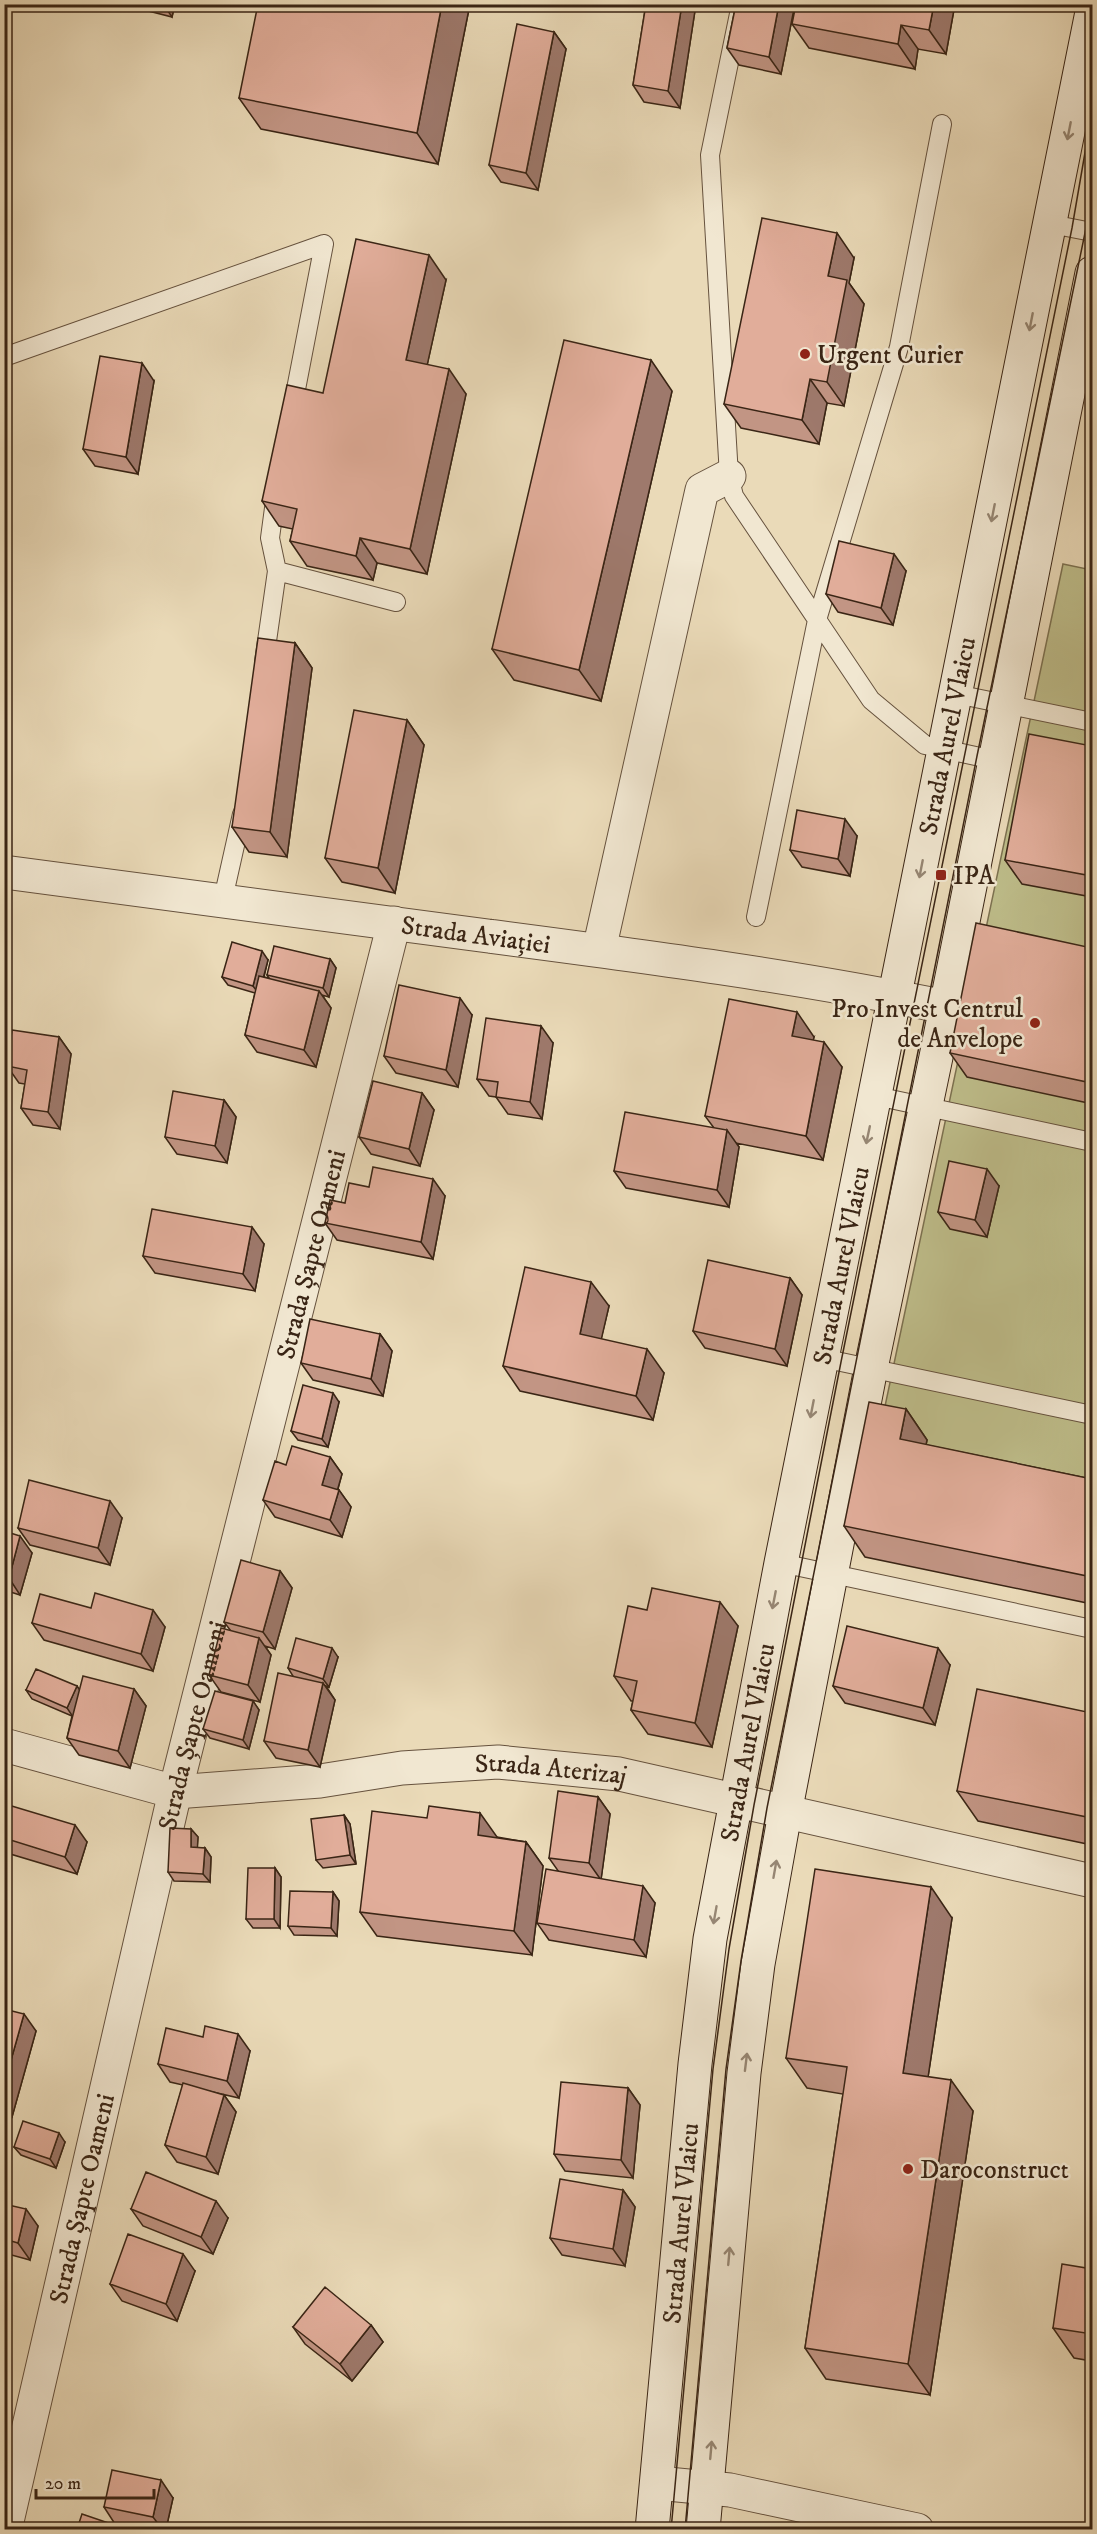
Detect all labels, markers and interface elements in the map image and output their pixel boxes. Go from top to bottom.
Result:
one-way arrow [1063,121,1074,140]
one-way arrow [1025,312,1036,332]
place label: Urgent Curier [817,339,964,372]
marker: Urgent Curier [798,347,812,361]
one-way arrow [987,503,998,523]
street label: Strada Aurel Vlaicu [912,634,984,838]
one-way arrow [915,859,926,879]
place label: IPA [953,860,995,893]
marker: IPA [934,868,948,882]
street label: Strada Aviației [399,909,552,962]
place label: Pro Invest Centrul de Anvelope [831,993,1023,1056]
marker: Pro Invest Centrul de Anvelope [1028,1016,1042,1030]
one-way arrow [862,1125,873,1145]
street label: Strada Șapte Oameni [270,1146,354,1363]
street label: Strada Aurel Vlaicu [806,1164,878,1368]
one-way arrow [806,1398,817,1418]
one-way arrow [768,1590,779,1609]
street label: Strada Șapte Oameni [152,1618,235,1834]
street label: Strada Aurel Vlaicu [714,1641,784,1845]
street label: Strada Aterizaj [474,1747,630,1793]
one-way arrow [770,1860,781,1880]
one-way arrow [709,1905,720,1925]
one-way arrow [740,2053,751,2072]
street label: Strada Șapte Oameni [43,2091,123,2307]
street label: Strada Aurel Vlaicu [656,2122,707,2325]
place label: Daroconstruct [920,2154,1069,2187]
marker: Daroconstruct [901,2162,915,2176]
one-way arrow [724,2247,735,2267]
one-way arrow [706,2441,717,2461]
scale bar [36,2462,154,2500]
text: 20 m [45,2473,81,2495]

